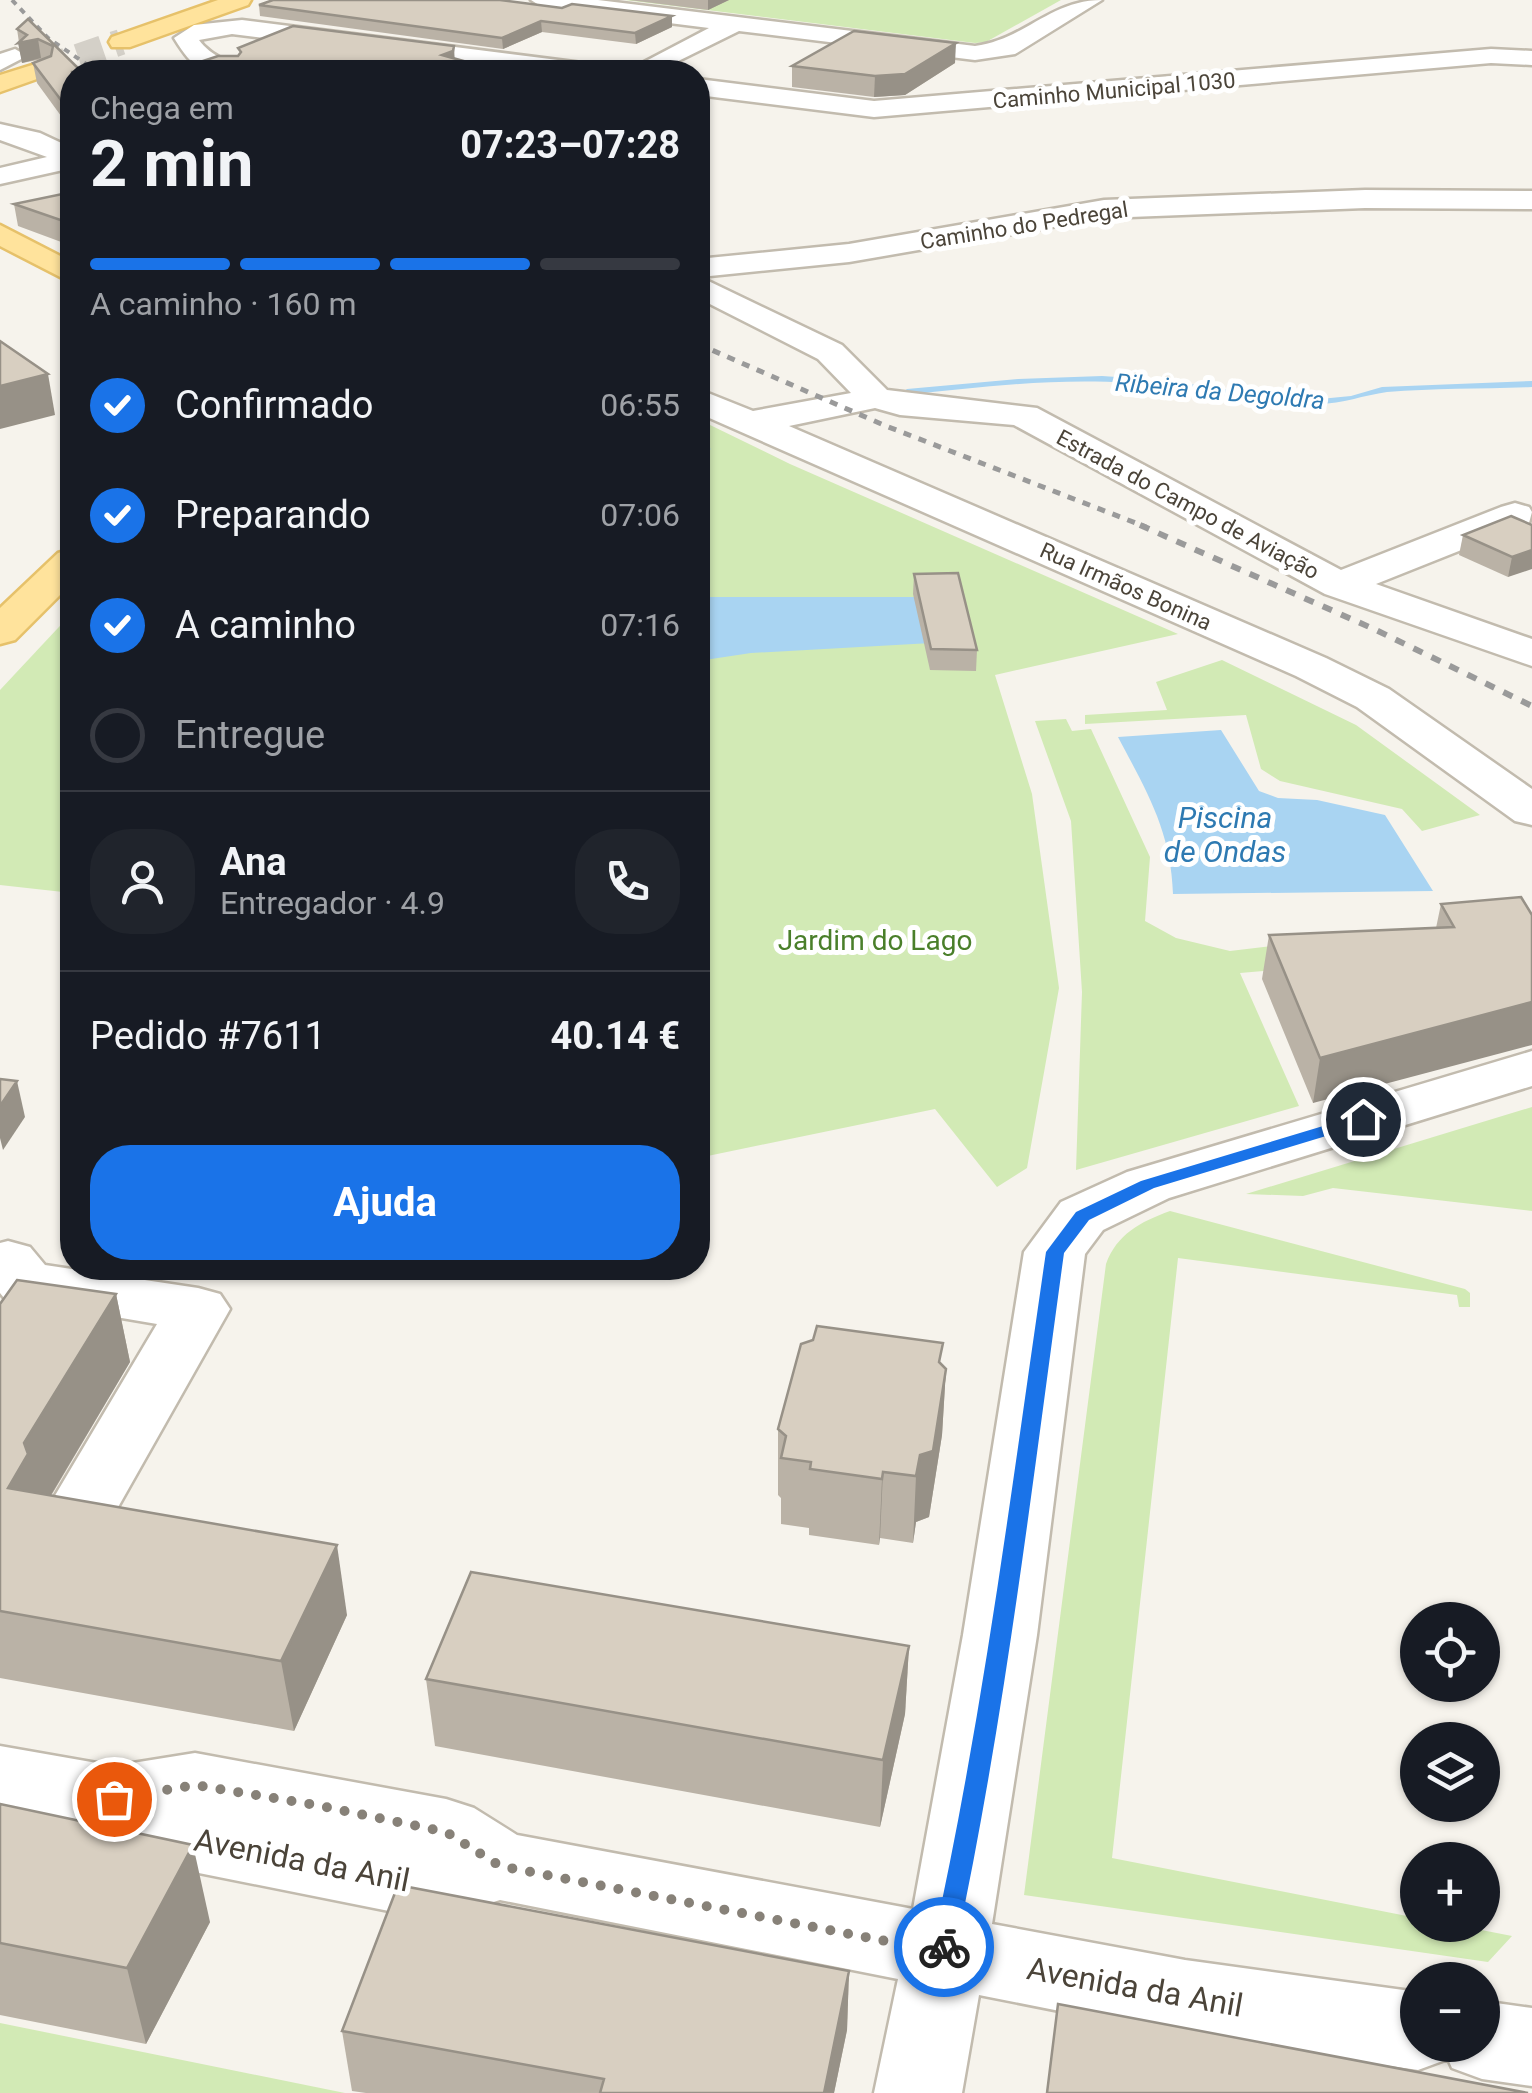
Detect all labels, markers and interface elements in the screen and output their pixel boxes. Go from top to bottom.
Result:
street label: Caminho Municipal 1030 [992,67,1236,114]
text: Chega em [90,89,234,127]
text: 07:23–07:28 [460,123,680,167]
text: 2 min [90,126,253,202]
street label: Caminho do Pedregal [918,197,1130,254]
text: A caminho · 160 m [90,285,357,323]
water label: Ribeira da Degoldra [1114,368,1326,415]
icon: check [90,378,145,433]
text: Confirmado [175,383,373,427]
text: 06:55 [600,386,680,424]
street label: Estrada do Campo de Aviação [1052,424,1323,584]
icon: check [90,488,145,543]
text: Preparando [175,493,371,537]
text: 07:06 [600,496,680,534]
street label: Rua Irmãos Bonina [1036,537,1215,636]
icon: check [90,598,145,653]
text: A caminho [175,603,356,647]
text: 07:16 [600,606,680,644]
text: Entregue [175,713,325,757]
water label: Piscina de Ondas [1164,800,1286,869]
button: person [90,829,195,934]
button: phone [575,829,680,934]
text: Ana [220,840,287,884]
text: Entregador · 4.9 [220,884,445,922]
park label: Jardim do Lago [778,924,972,957]
text: Pedido #7611 [90,1014,326,1058]
text: 40.14 € [551,1014,680,1058]
pin [1321,1077,1406,1162]
icon: home [1336,1092,1391,1147]
button: Ajuda [90,1145,680,1260]
map controls [1400,1602,1500,2062]
button: locate [1400,1602,1500,1702]
button: layers [1400,1722,1500,1822]
pin [72,1757,157,1842]
icon: bag [87,1772,142,1827]
street label: Avenida da Anil [191,1820,413,1900]
button: + [1400,1842,1500,1942]
courier [894,1897,994,1997]
icon: bike [917,1920,972,1975]
street label: Avenida da Anil [1024,1949,1246,2025]
button: − [1400,1962,1500,2062]

